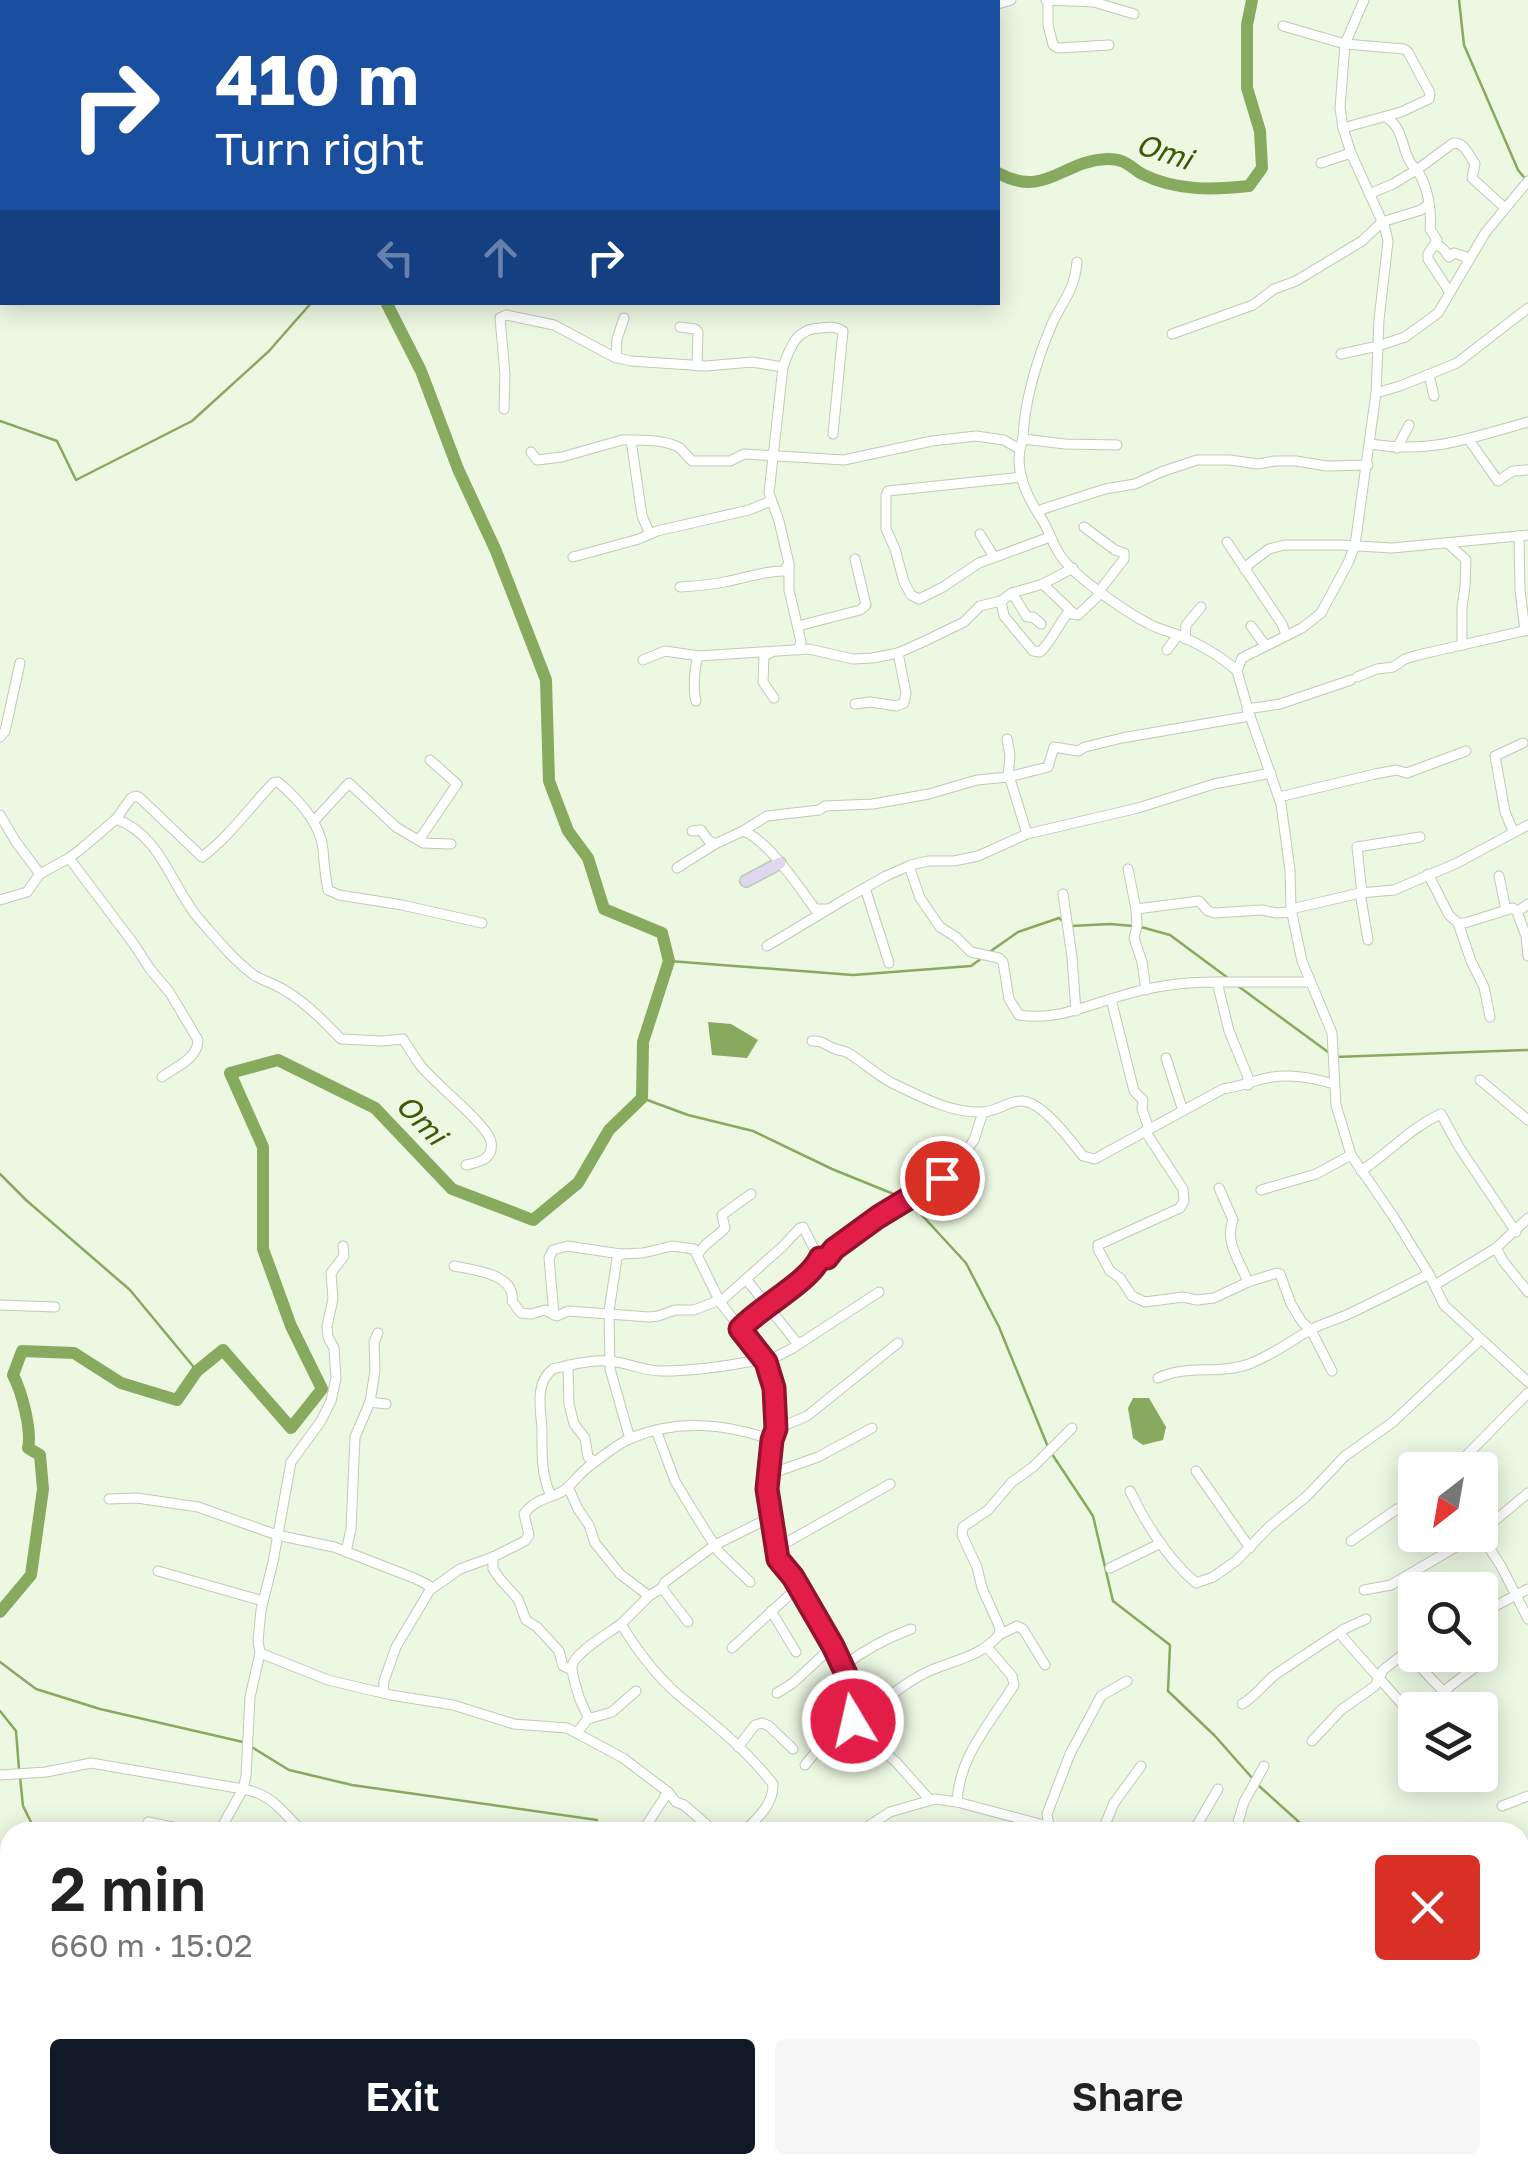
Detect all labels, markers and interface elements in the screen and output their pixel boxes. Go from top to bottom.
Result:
text: 410 m [215,36,419,120]
icon: right [50,40,180,170]
text: Turn right [215,121,425,175]
water label: Omi [1132,125,1200,178]
icon: left [368,230,423,285]
icon: ahead [473,230,528,285]
icon: right [578,230,633,285]
water label: Omi [389,1086,456,1154]
pin [900,1136,985,1221]
icon: arrive [915,1151,970,1206]
north arrow [1398,1452,1498,1552]
map controls [1398,1452,1498,1792]
button: search [1398,1572,1498,1672]
position arrow [801,1669,905,1773]
button: layers [1398,1692,1498,1792]
text: 2 min [50,1852,206,1924]
button: close [1375,1855,1480,1960]
text: 660 m · 15:02 [50,1926,253,1964]
button: Exit [50,2039,755,2154]
button: Share [775,2039,1480,2154]

